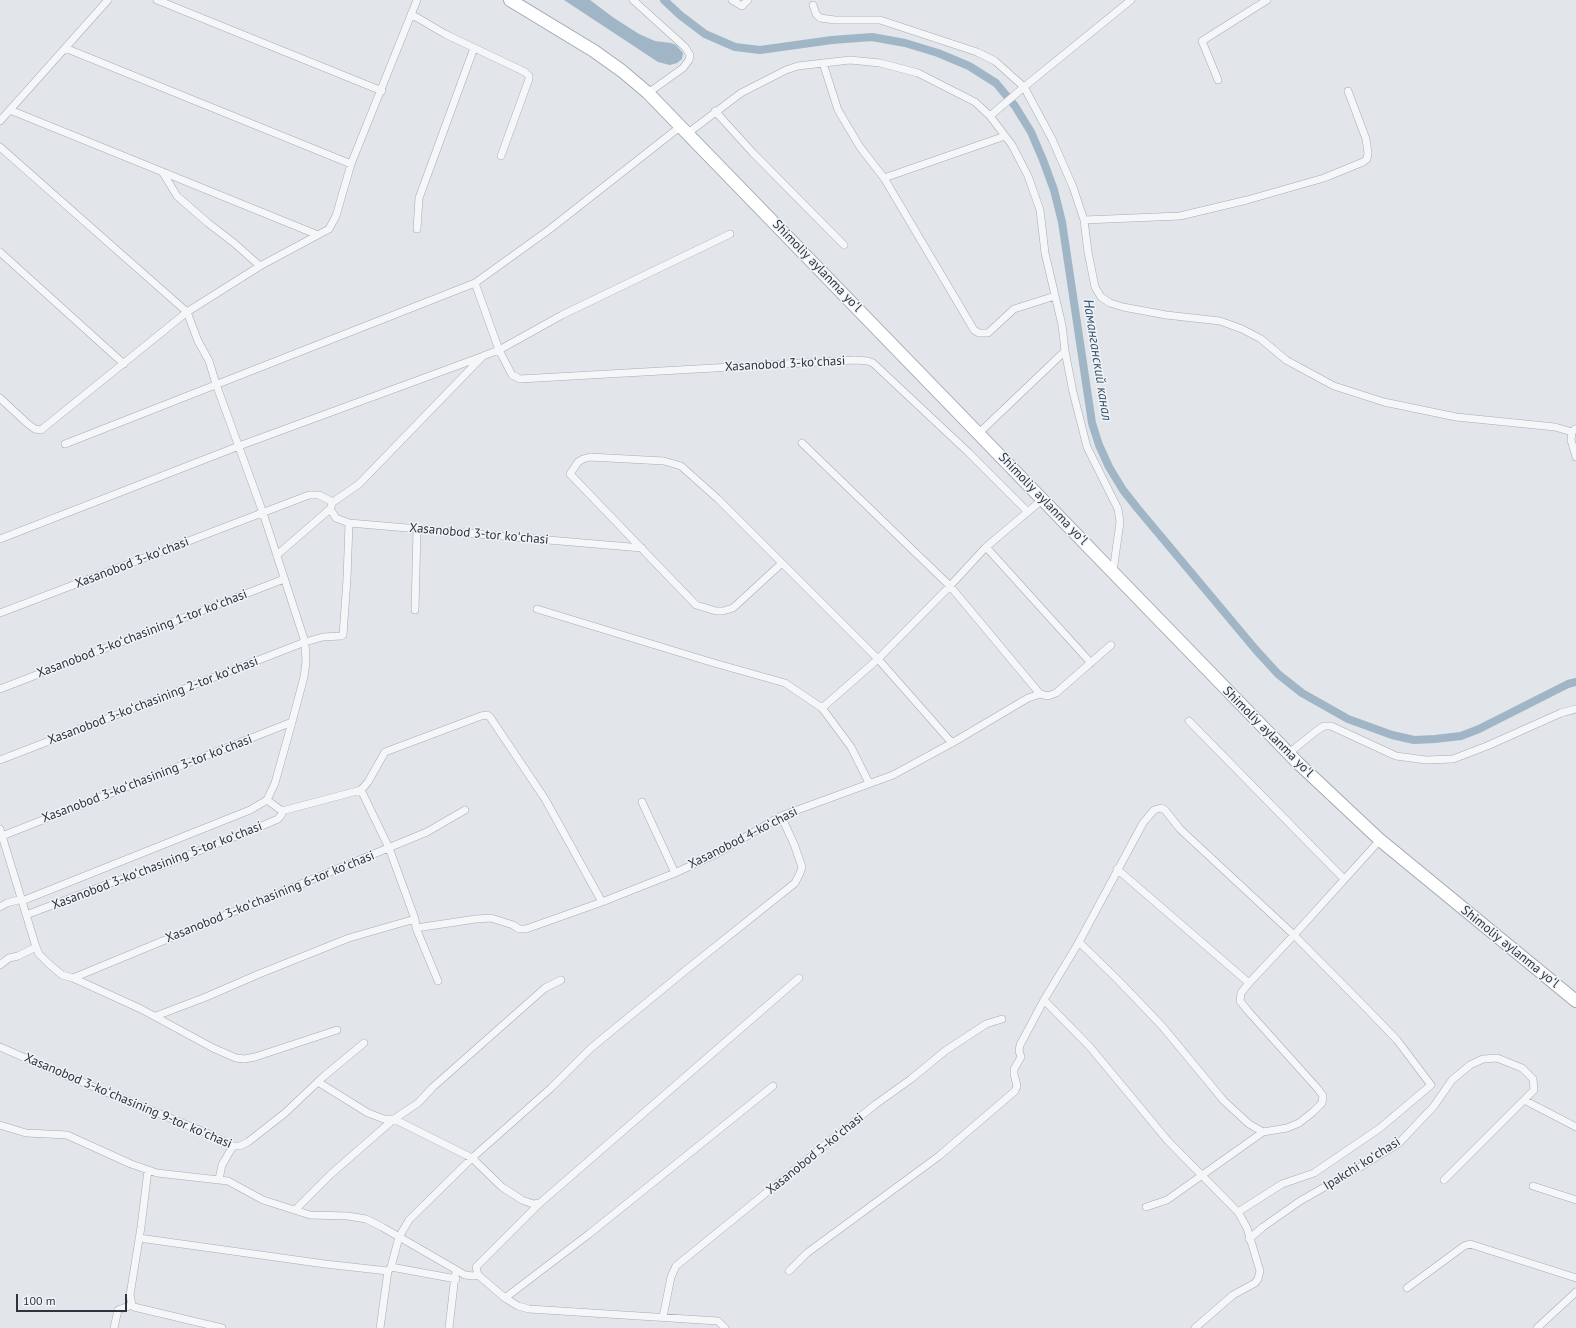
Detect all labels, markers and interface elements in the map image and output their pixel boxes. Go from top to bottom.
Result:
street label: Shimoliy aylanma yoʻl [769,217,865,315]
water label: Наманганский канал [1079,298,1115,422]
street label: Xasanobod 3-koʻchasi [724,353,846,375]
street label: Shimoliy aylanma yoʻl [995,450,1091,548]
street label: Xasanobod 3-tor koʻchasi [409,520,549,548]
street label: Xasanobod 3-koʻchasi [73,534,191,592]
street label: Xasanobod 3-koʻchasining 1-tor koʻchasi [35,587,249,681]
street label: Xasanobod 3-koʻchasining 2-tor koʻchasi [46,654,260,748]
street label: Shimoliy aylanma yoʻl [1219,683,1317,781]
street label: Xasanobod 3-koʻchasining 3-tor koʻchasi [40,732,254,826]
street label: Xasanobod 4-koʻchasi [686,804,800,872]
street label: Xasanobod 3-koʻchasining 5-tor koʻchasi [50,819,264,913]
street label: Xasanobod 3-koʻchasining 6-tor koʻchasi [163,848,377,946]
street label: Shimoliy aylanma yoʻl [1458,903,1562,991]
street label: Xasanobod 3-koʻchasining 9-tor koʻchasi [22,1050,234,1152]
street label: Xasanobod 5-koʻchasi [763,1110,867,1198]
street label: Ipakchi koʻchasi [1321,1134,1403,1194]
scale bar [18,1286,129,1312]
text: 100 m [23,1293,56,1308]

